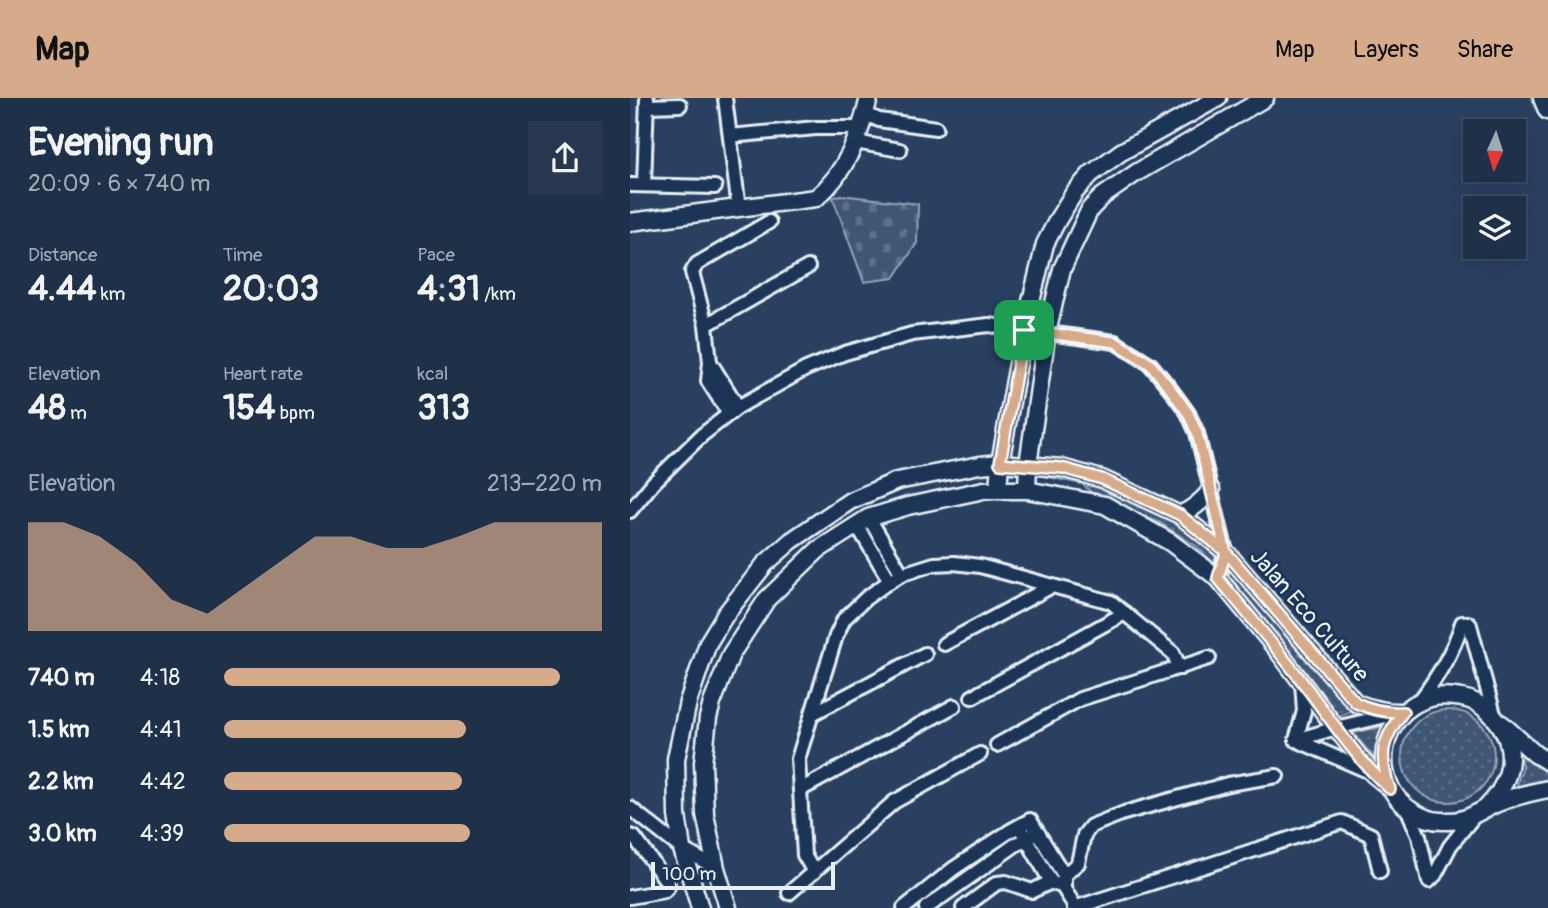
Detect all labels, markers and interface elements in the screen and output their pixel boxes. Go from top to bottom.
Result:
text: Map [35,29,90,70]
text: Map [1275,35,1315,64]
text: Layers [1353,35,1419,64]
text: Share [1457,35,1513,64]
text: Evening run [28,119,214,167]
north arrow [1463,119,1526,182]
map controls [1463,119,1526,259]
button: share [528,121,602,195]
text: 20:09 · 6 × 740 m [28,169,210,198]
button: layers [1463,196,1526,259]
text: Distance [28,243,97,267]
text: Time [223,243,262,267]
text: Pace [417,243,455,267]
text: 4.44 [28,267,97,311]
text: 20:03 [223,267,319,311]
text: 4:31 [417,267,480,311]
text: km [97,282,126,306]
text: /km [480,282,516,306]
pin [994,300,1054,360]
icon: arrive [1005,311,1043,349]
text: Elevation [28,362,100,386]
text: Heart rate [223,362,303,386]
text: kcal [417,362,448,386]
text: 48 [28,386,66,430]
text: 154 [223,386,276,430]
text: 313 [417,386,470,430]
text: m [66,401,87,425]
text: bpm [276,401,315,425]
text: Elevation [28,469,116,498]
text: 213–220 m [487,469,602,498]
street label: Jalan Eco Culture [1244,543,1376,688]
text: 740 m [28,663,95,692]
text: 4:18 [140,663,180,692]
text: 1.5 km [28,715,90,744]
text: 4:41 [140,715,182,744]
text: 2.2 km [28,767,94,796]
text: 4:42 [140,767,186,796]
text: 3.0 km [28,819,97,848]
text: 4:39 [140,819,184,848]
scale bar [651,859,835,891]
text: 100 m [662,862,716,886]

